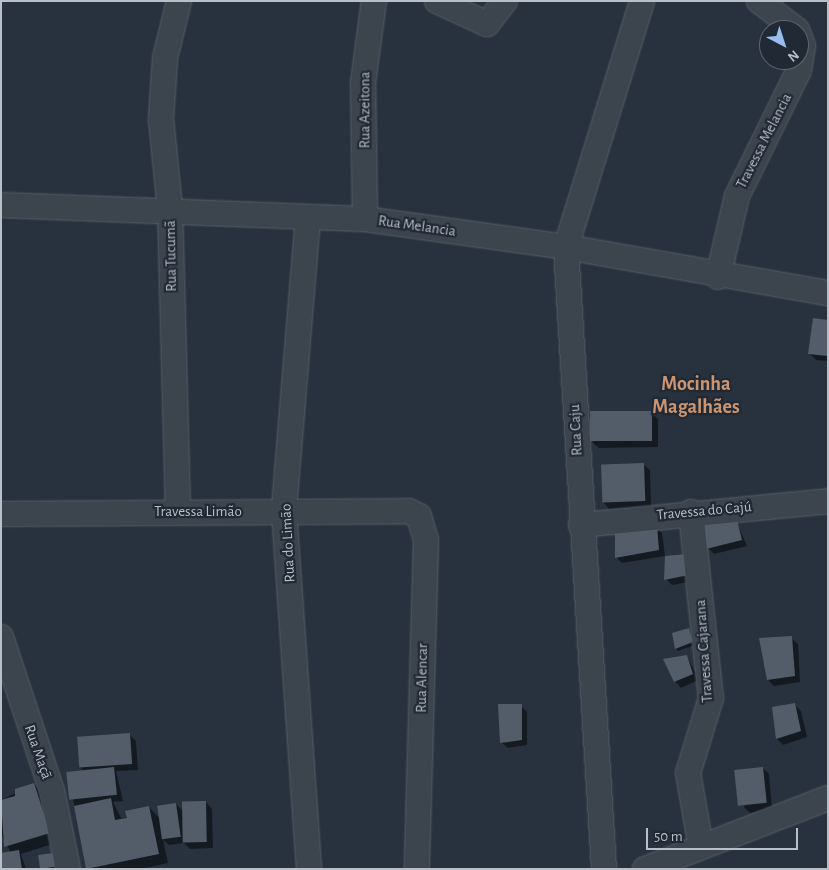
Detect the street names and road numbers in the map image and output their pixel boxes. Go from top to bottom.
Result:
street label: Rua Azeitona [356,72,374,148]
street label: Travessa Melancia [732,90,796,192]
street label: Rua Melancia [377,212,457,240]
street label: Rua Tucumã [161,220,181,292]
street label: Rua Caju [566,404,586,456]
street label: Travessa do Cajú [656,498,752,524]
street label: Travessa Limão [154,503,242,521]
street label: Rua do Limão [277,503,299,583]
street label: Travessa Cajarana [691,599,717,703]
street label: Rua Alencar [412,643,432,713]
street label: Rua Maçã [20,722,56,782]

